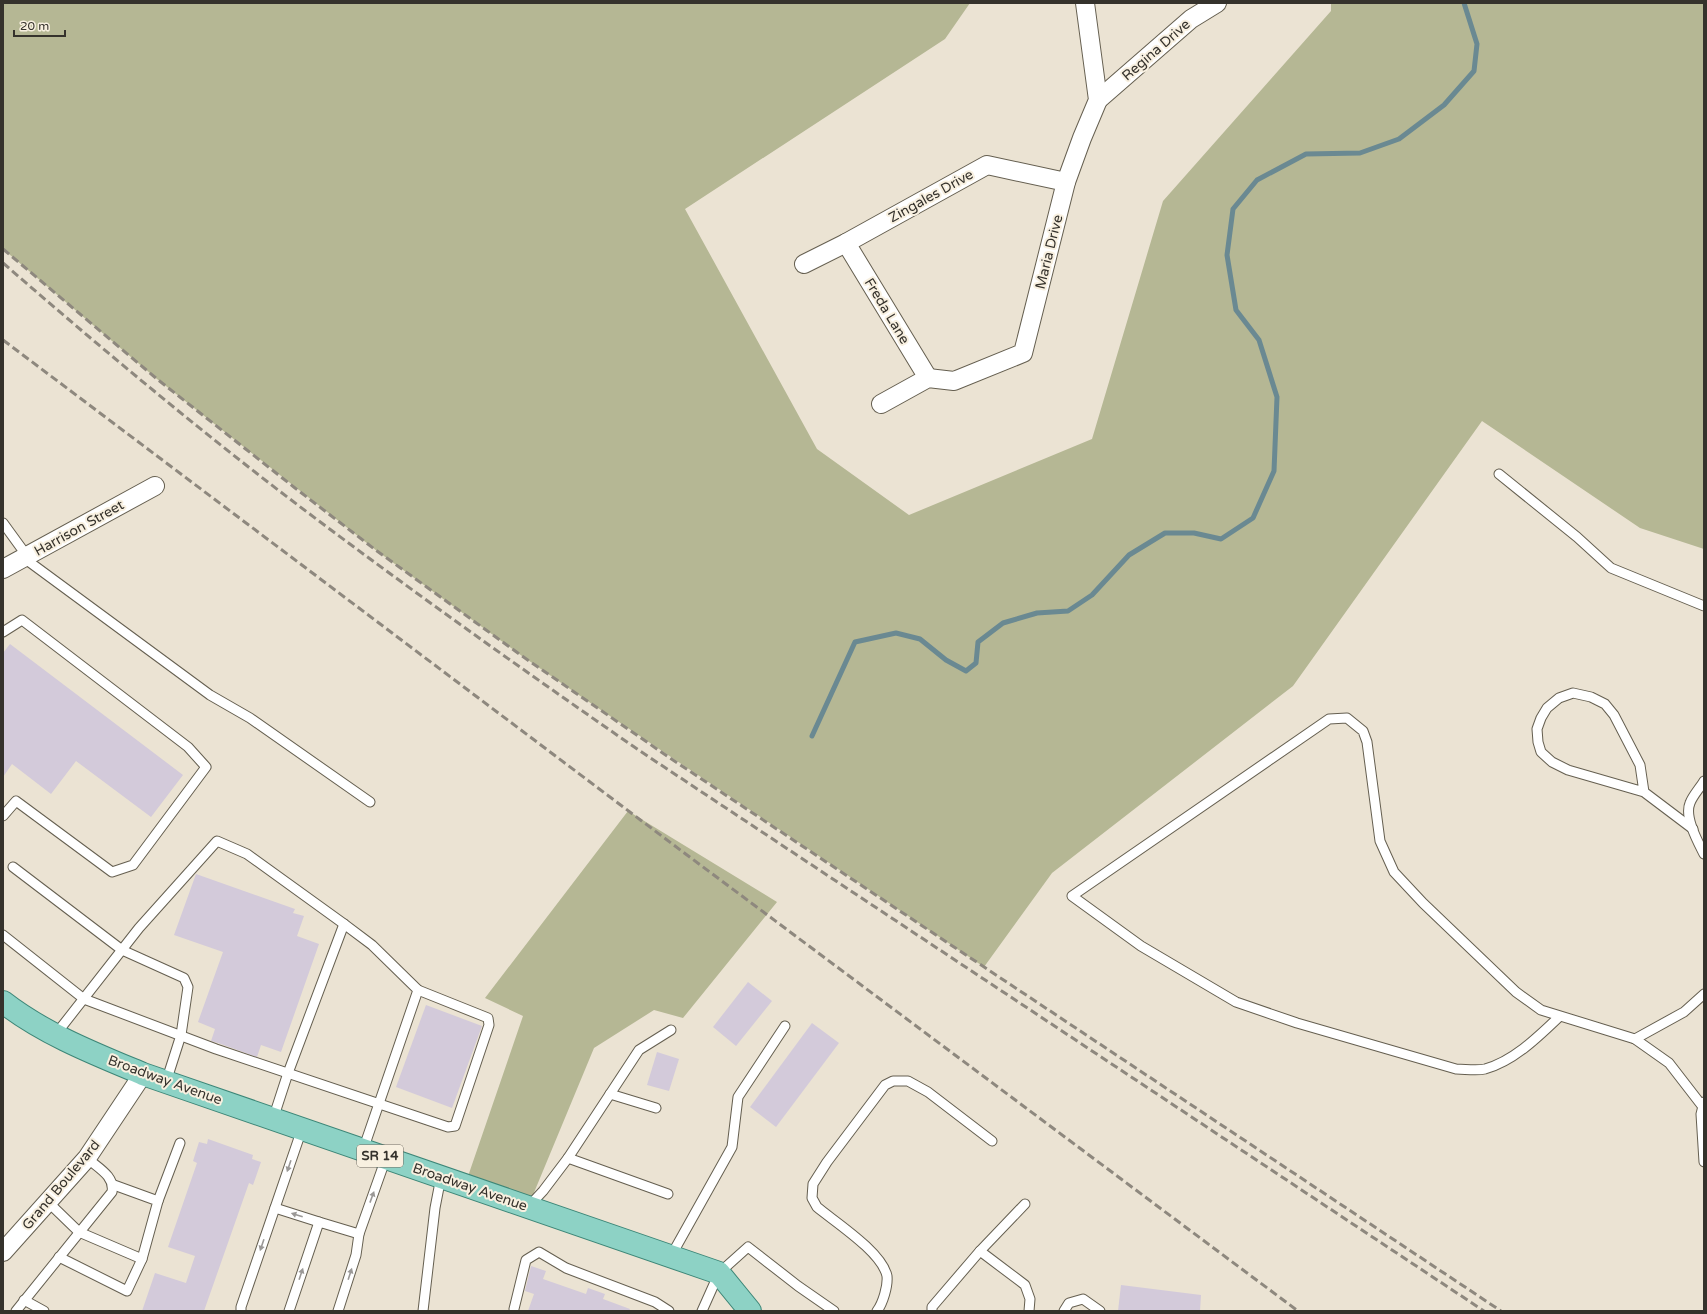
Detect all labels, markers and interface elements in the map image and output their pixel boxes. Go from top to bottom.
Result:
scale bar [14,12,65,38]
street label: Regina Drive [1118,16,1194,84]
text: 20 m [20,19,49,33]
street label: Zingales Drive [886,166,976,226]
street label: Maria Drive [1032,213,1066,291]
street label: Freda Lane [861,275,913,347]
street label: Harrison Street [31,496,127,560]
street label: Broadway Avenue [106,1051,224,1109]
street label: Grand Boulevard [18,1137,104,1233]
road number: SR 14 [357,1145,403,1167]
street label: Broadway Avenue [411,1159,530,1215]
one-way arrow [286,1160,292,1172]
one-way arrow [369,1190,375,1202]
one-way arrow [291,1212,303,1218]
one-way arrow [259,1239,265,1251]
one-way arrow [299,1268,305,1280]
one-way arrow [347,1268,353,1280]

